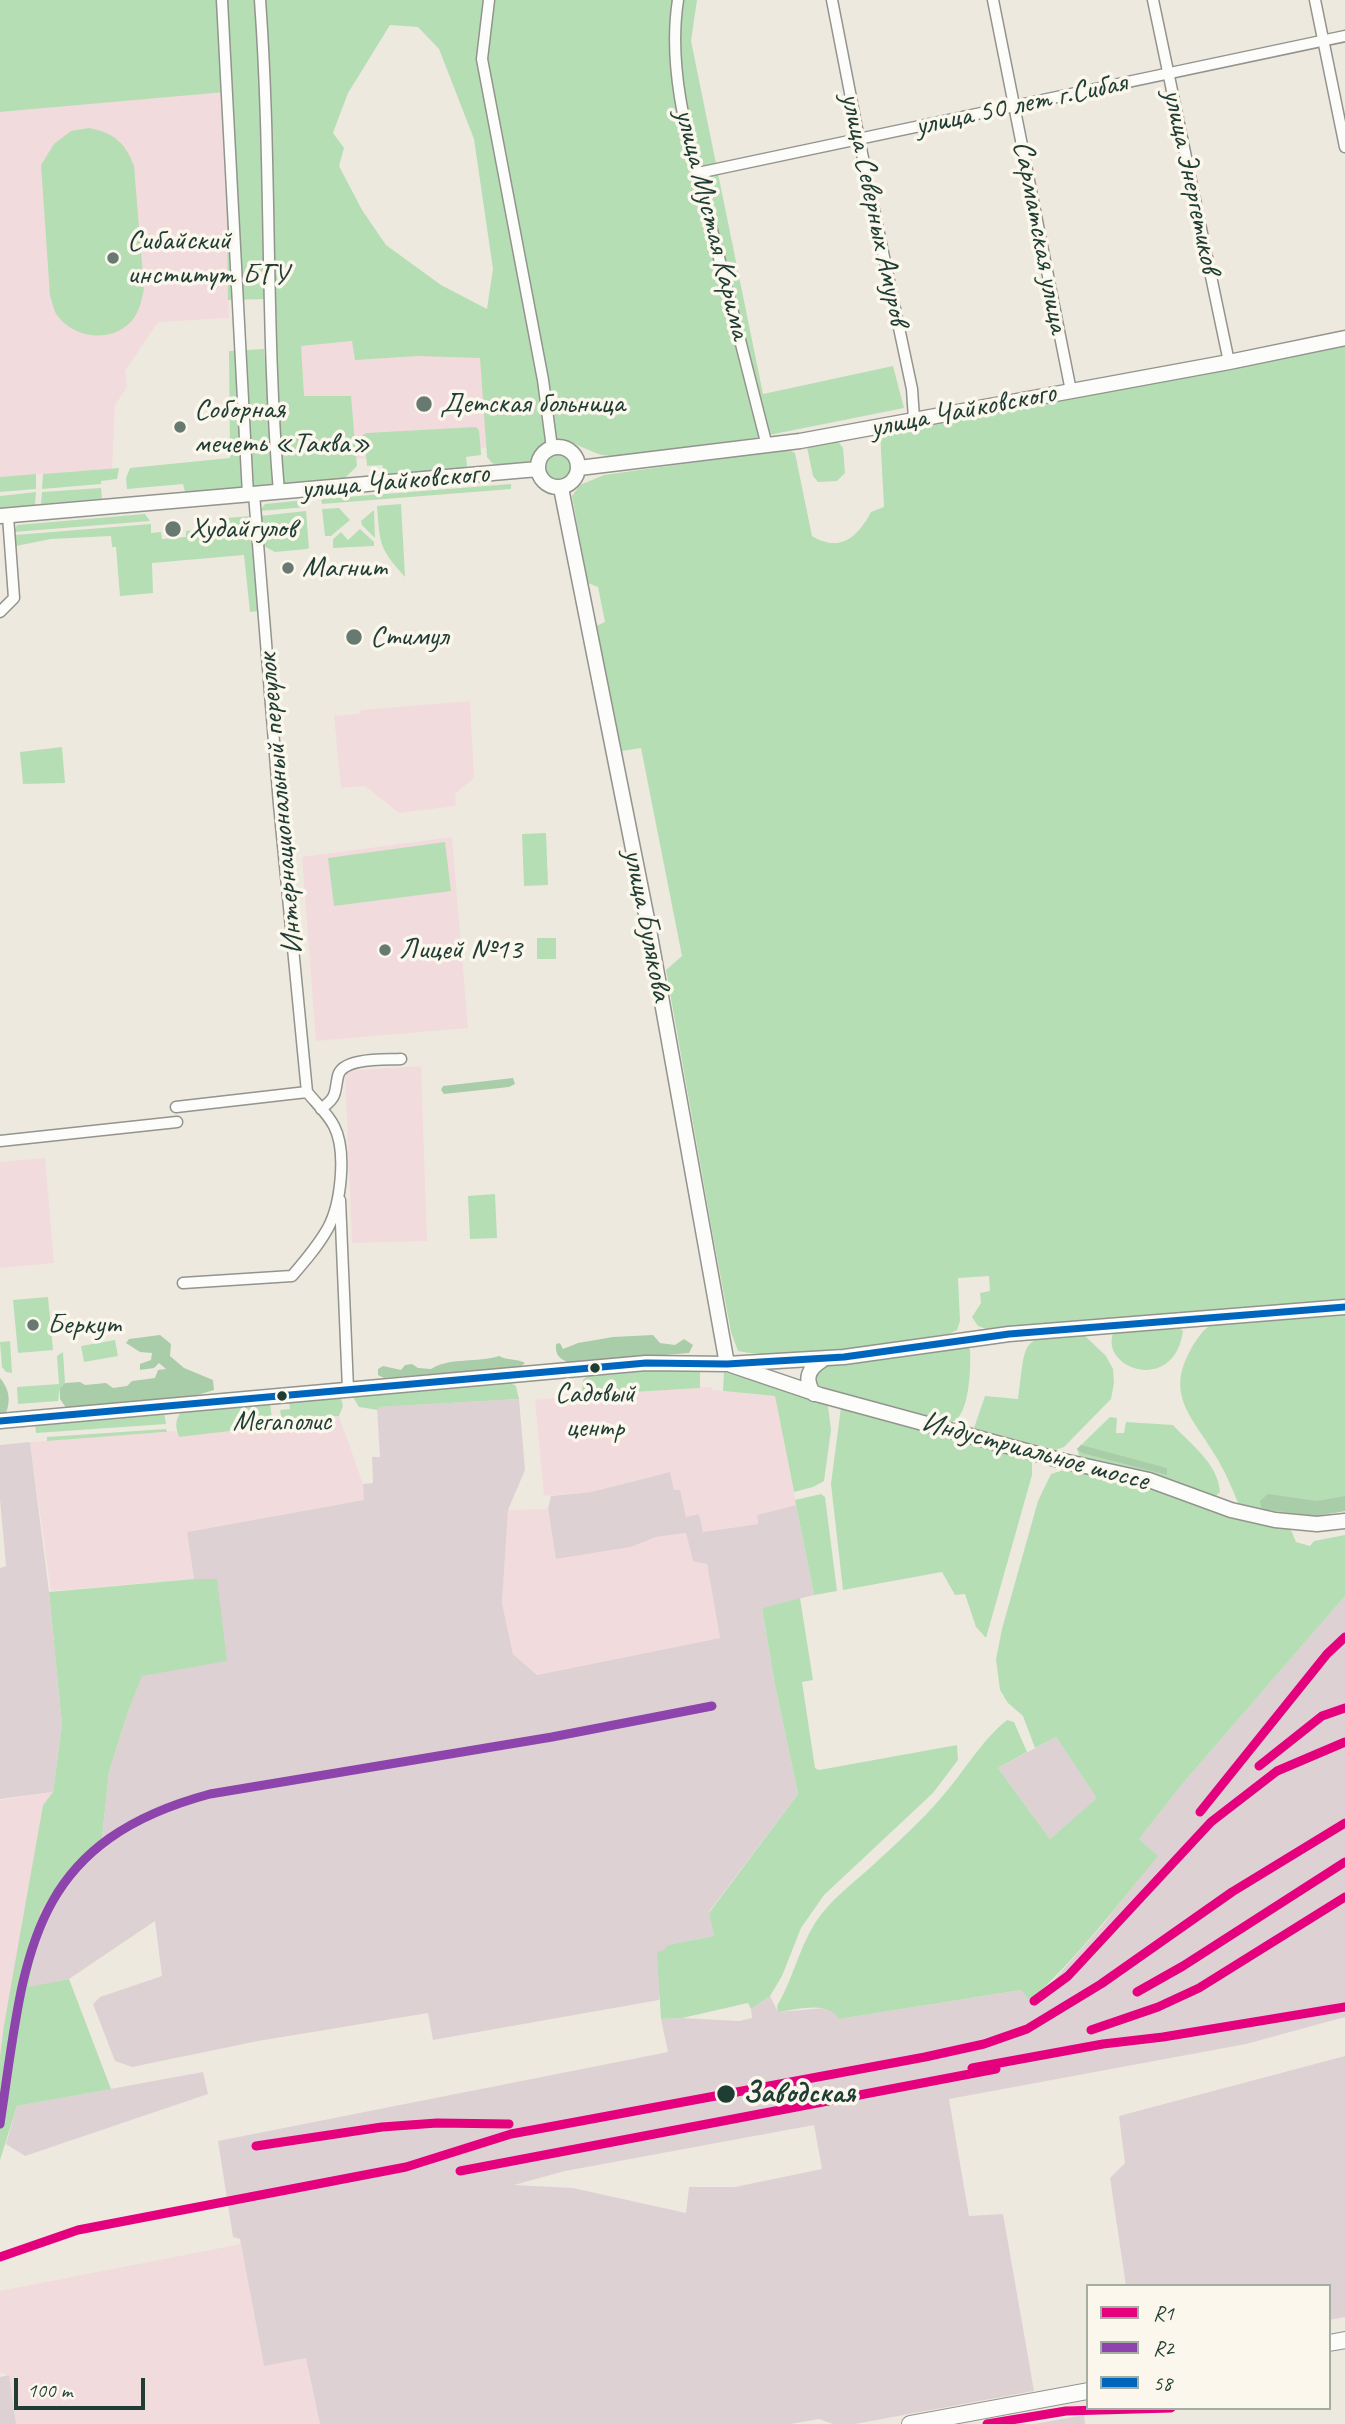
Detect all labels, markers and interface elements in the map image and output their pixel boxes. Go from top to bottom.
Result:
street label: улица 50 лет г.Сибая [912,65,1130,145]
street label: улица Энергетиков [1154,86,1228,276]
street label: улица Северных Амуров [832,90,916,328]
street label: улица Мустая Карима [666,105,758,343]
street label: Сарматская улица [1004,138,1076,336]
place label: Сибайский институт БГУ [127,223,288,294]
marker: Сибайский институт БГУ [105,250,121,266]
street label: улица Чайковского [867,375,1059,447]
place label: Детская больница [440,386,625,422]
place label: Соборная мечеть «Таква» [194,392,370,462]
marker: Детская больница [414,394,434,414]
marker: Соборная мечеть «Таква» [172,419,188,435]
street label: улица Чайковского [300,456,490,508]
place label: Худайгулов [189,511,296,547]
marker: Худайгулов [163,519,183,539]
place label: Магнит [302,550,387,586]
marker: Магнит [280,560,296,576]
place label: Стимул [370,619,448,655]
marker: Стимул [344,627,364,647]
street label: Интернациональный переулок [250,652,312,956]
street label: улица Булякова [615,846,679,1004]
place label: Лицей №13 [399,932,522,968]
marker: Лицей №13 [377,942,393,958]
place label: Беркут [47,1307,121,1343]
marker: Беркут [25,1317,41,1333]
marker: Садовый центр [588,1361,602,1375]
place label: Садовый центр [555,1378,635,1444]
marker: Мегаполис [275,1389,289,1403]
street label: Индустриальное шоссе [918,1404,1152,1500]
place label: Мегаполис [233,1406,331,1440]
place label: Заводская [743,2076,855,2112]
marker: Заводская [715,2083,737,2105]
legend [1086,2284,1331,2410]
text: R1 [1153,2300,1174,2326]
text: R2 [1153,2335,1174,2361]
scale bar [18,2364,149,2408]
text: 58 [1153,2370,1172,2396]
text: 100 m [27,2377,72,2403]

